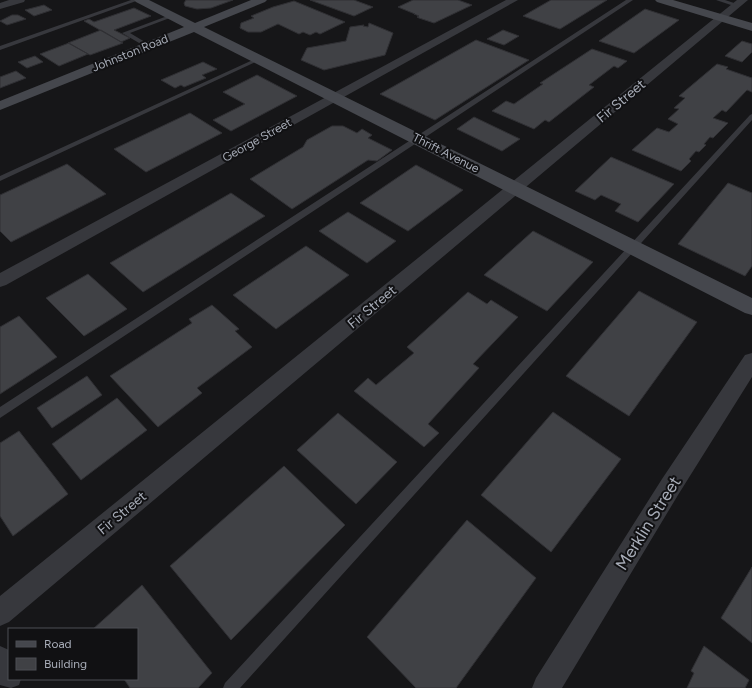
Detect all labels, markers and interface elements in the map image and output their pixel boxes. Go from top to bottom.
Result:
street label: Johnston Road [90,31,170,75]
street label: Fir Street [593,76,649,126]
street label: George Street [220,115,294,165]
street label: Thrift Avenue [410,130,482,176]
street label: Fir Street [344,282,400,332]
street label: Merklin Street [611,472,685,574]
street label: Fir Street [94,488,150,538]
legend [8,628,138,680]
text: Road [44,637,72,651]
text: Building [44,657,87,671]

